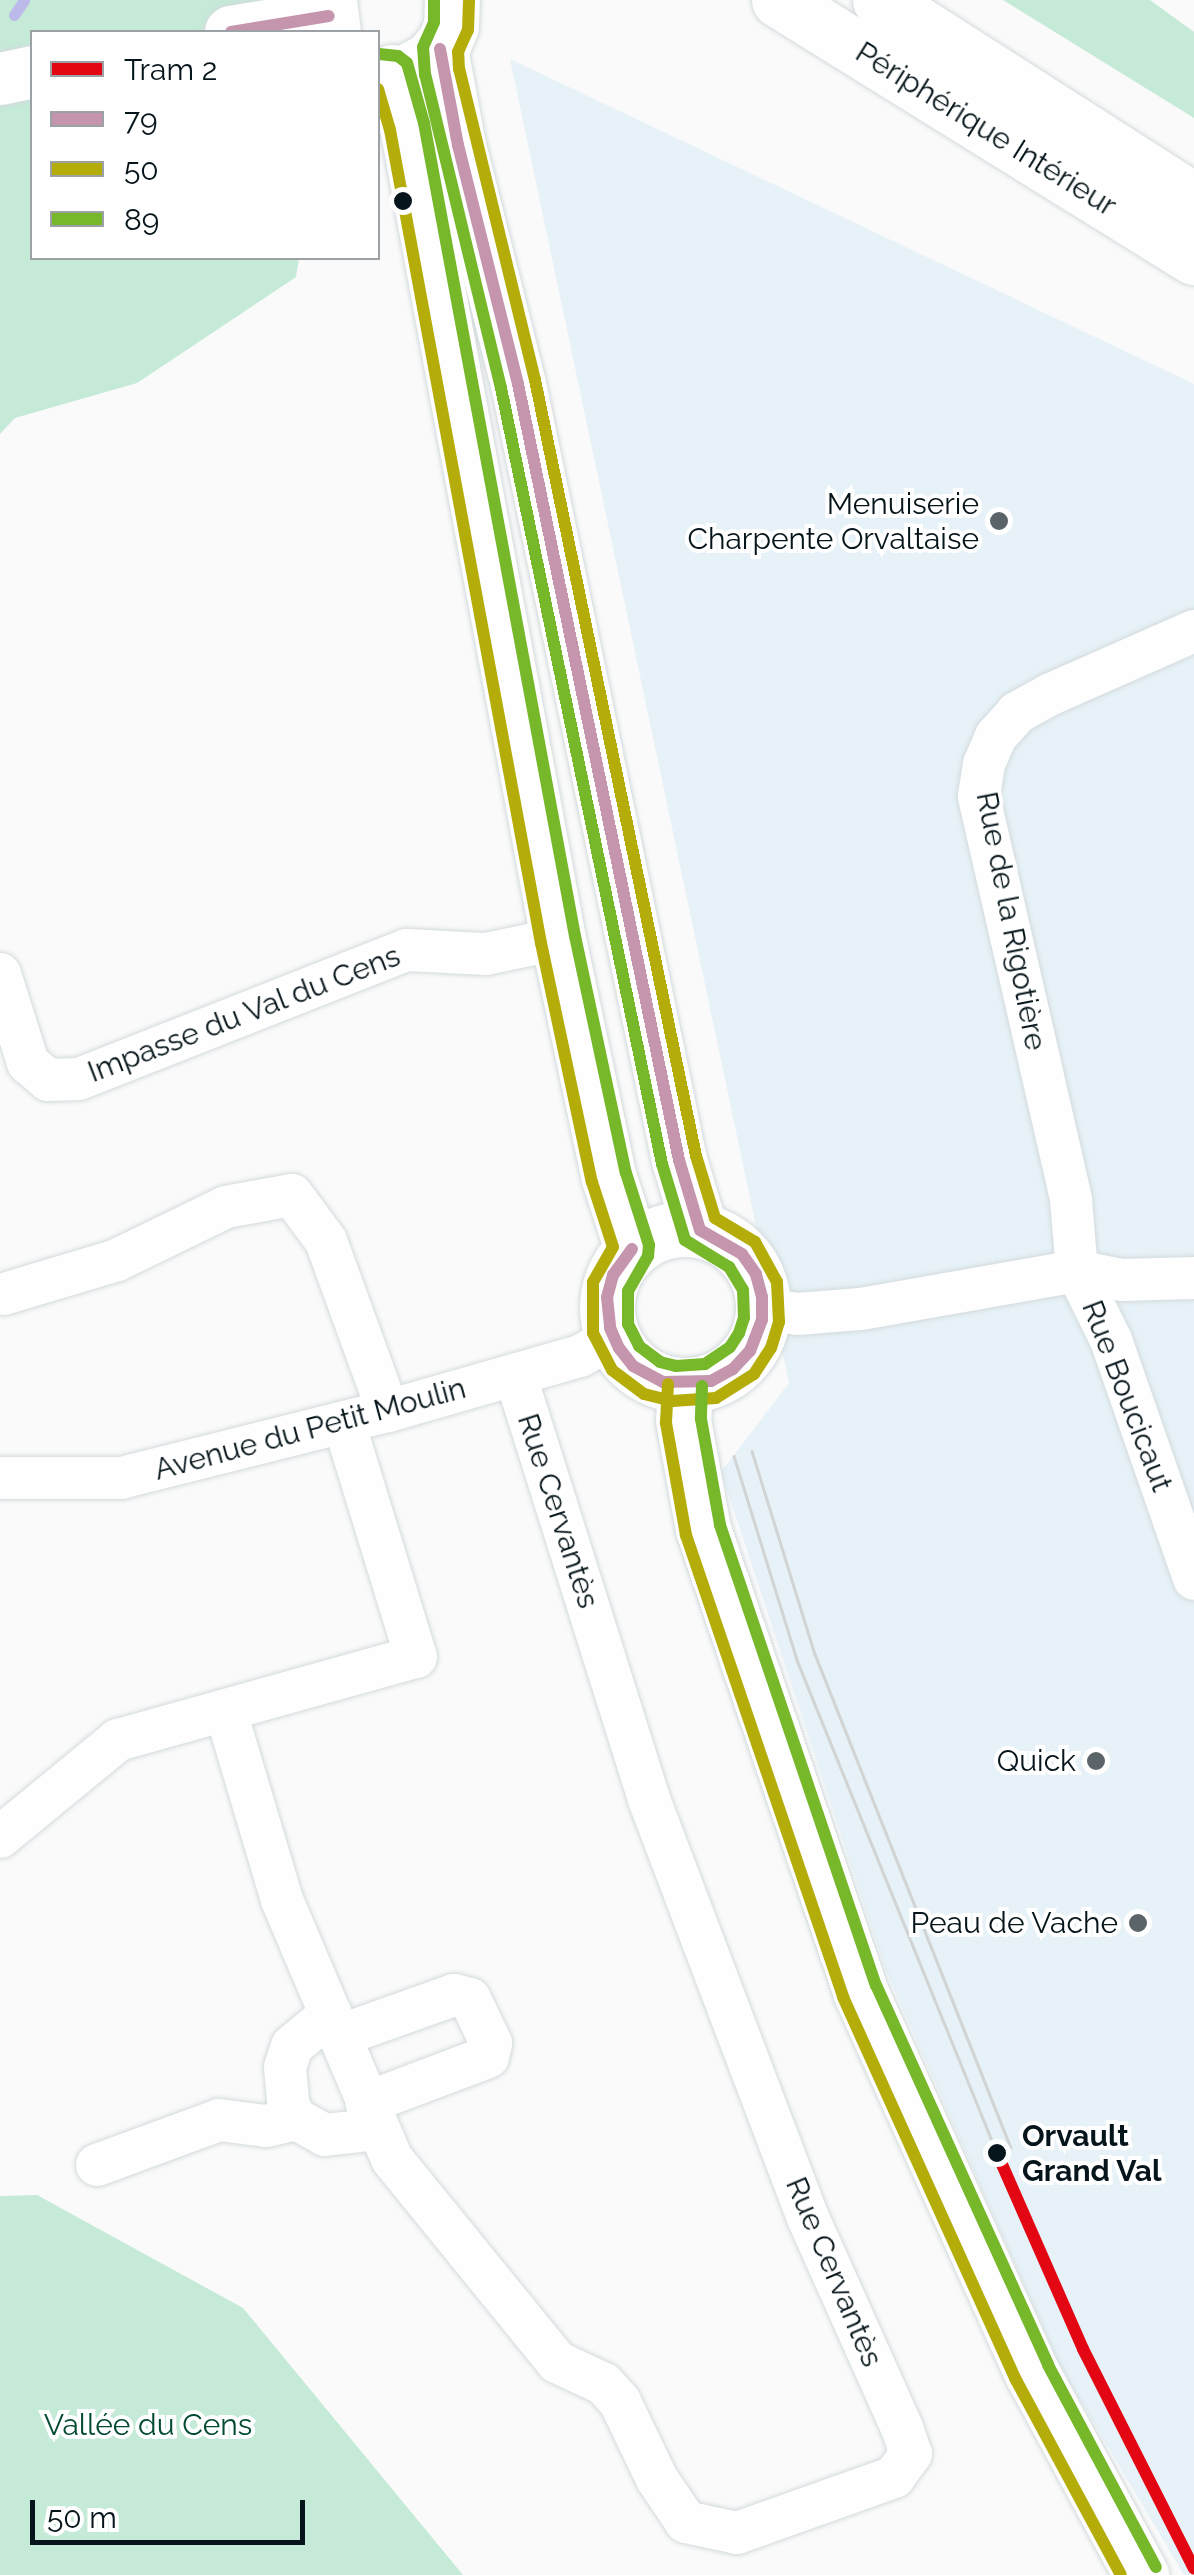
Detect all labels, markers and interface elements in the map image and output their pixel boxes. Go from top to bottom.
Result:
legend [30,30,380,260]
street label: Périphérique Intérieur [849,34,1123,224]
text: Tram 2 [124,52,217,87]
text: 79 [124,102,158,137]
text: 50 [124,152,159,187]
unlabelled marker [393,191,413,211]
text: 89 [124,202,159,237]
place label: Menuiserie Charpente Orvaltaise [687,486,979,556]
marker: Menuiserie Charpente Orvaltaise [988,510,1010,532]
street label: Rue de la Rigotière [968,789,1054,1053]
street label: Impasse du Val du Cens [82,937,406,1091]
street label: Rue Boucicaut [1074,1295,1180,1497]
street label: Avenue du Petit Moulin [150,1370,470,1488]
street label: Rue Cervantès [510,1409,606,1613]
place label: Quick [997,1743,1076,1779]
marker: Quick [1085,1750,1107,1772]
place label: Peau de Vache [910,1905,1118,1941]
marker: Peau de Vache [1127,1912,1149,1934]
place label: Orvault Grand Val [1022,2118,1162,2188]
marker: Orvault Grand Val [981,2137,1013,2169]
street label: Rue Cervantès [778,2172,890,2372]
park label: Vallée du Cens [44,2407,252,2443]
scale bar [35,2480,310,2542]
text: 50 m [47,2500,117,2535]

